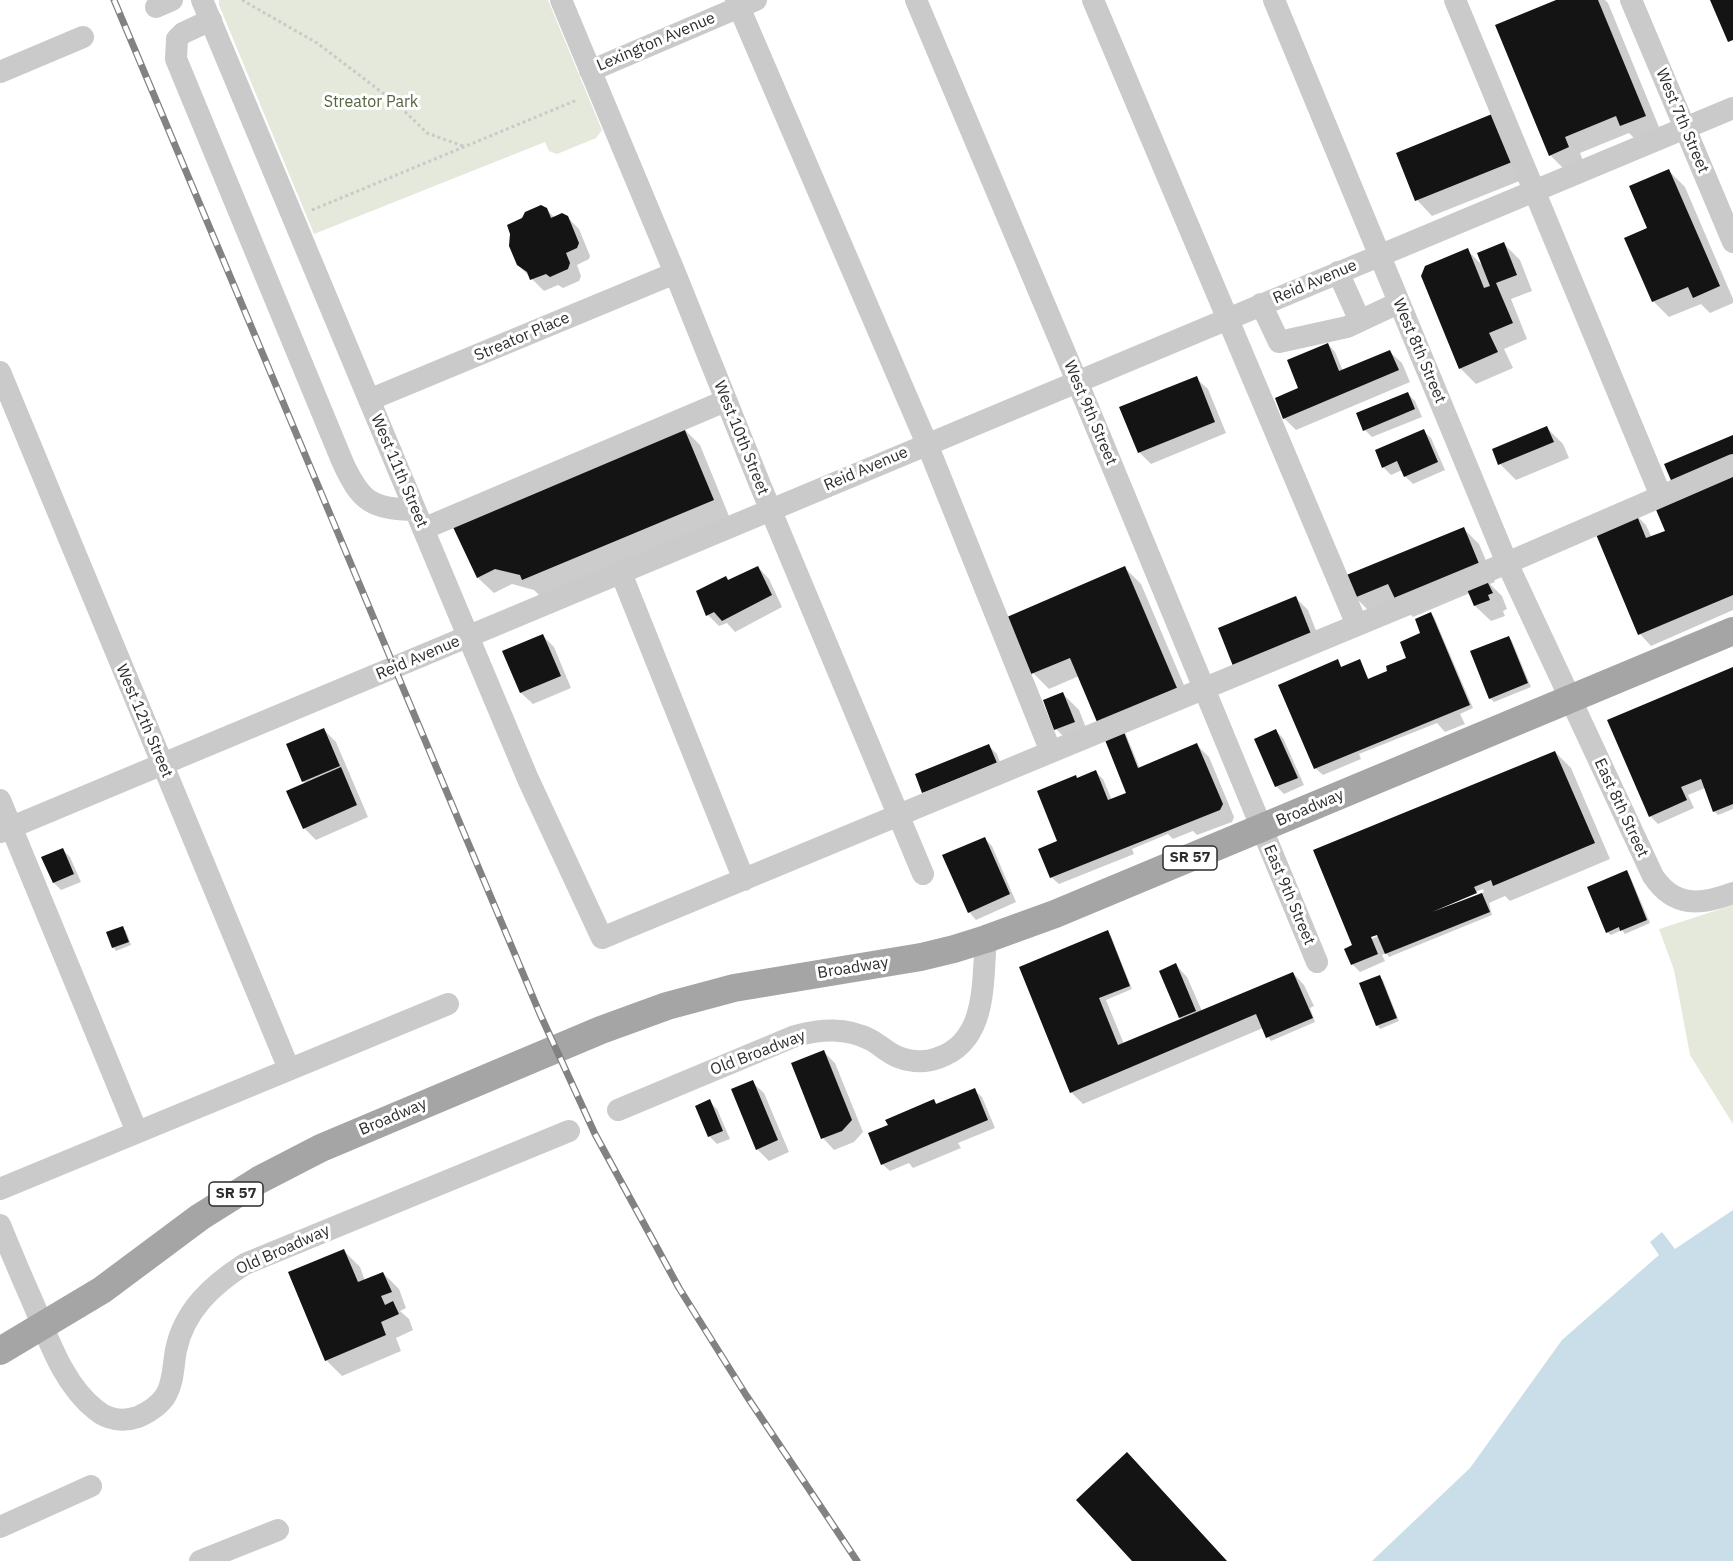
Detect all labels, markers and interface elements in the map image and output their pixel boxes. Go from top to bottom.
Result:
street label: Lexington Avenue [594,8,718,76]
street label: West 7th Street [1651,66,1713,176]
park label: Streator Park [324,92,418,112]
street label: Reid Avenue [1270,256,1360,308]
street label: West 8th Street [1388,296,1450,406]
street label: Streator Place [472,308,572,366]
street label: West 9th Street [1059,358,1121,468]
street label: West 10th Street [709,378,773,498]
street label: West 11th Street [366,411,432,531]
street label: Reid Avenue [821,443,911,495]
street label: Reid Avenue [373,632,463,684]
street label: West 12th Street [111,661,177,781]
street label: East 8th Street [1590,755,1652,861]
street label: Broadway [1273,785,1347,831]
street label: East 9th Street [1259,842,1319,948]
road number: SR 57 [1163,846,1217,870]
street label: Broadway [816,953,890,983]
street label: Old Broadway [708,1026,808,1080]
street label: Broadway [356,1094,430,1140]
road number: SR 57 [209,1182,263,1206]
street label: Old Broadway [233,1221,333,1279]

